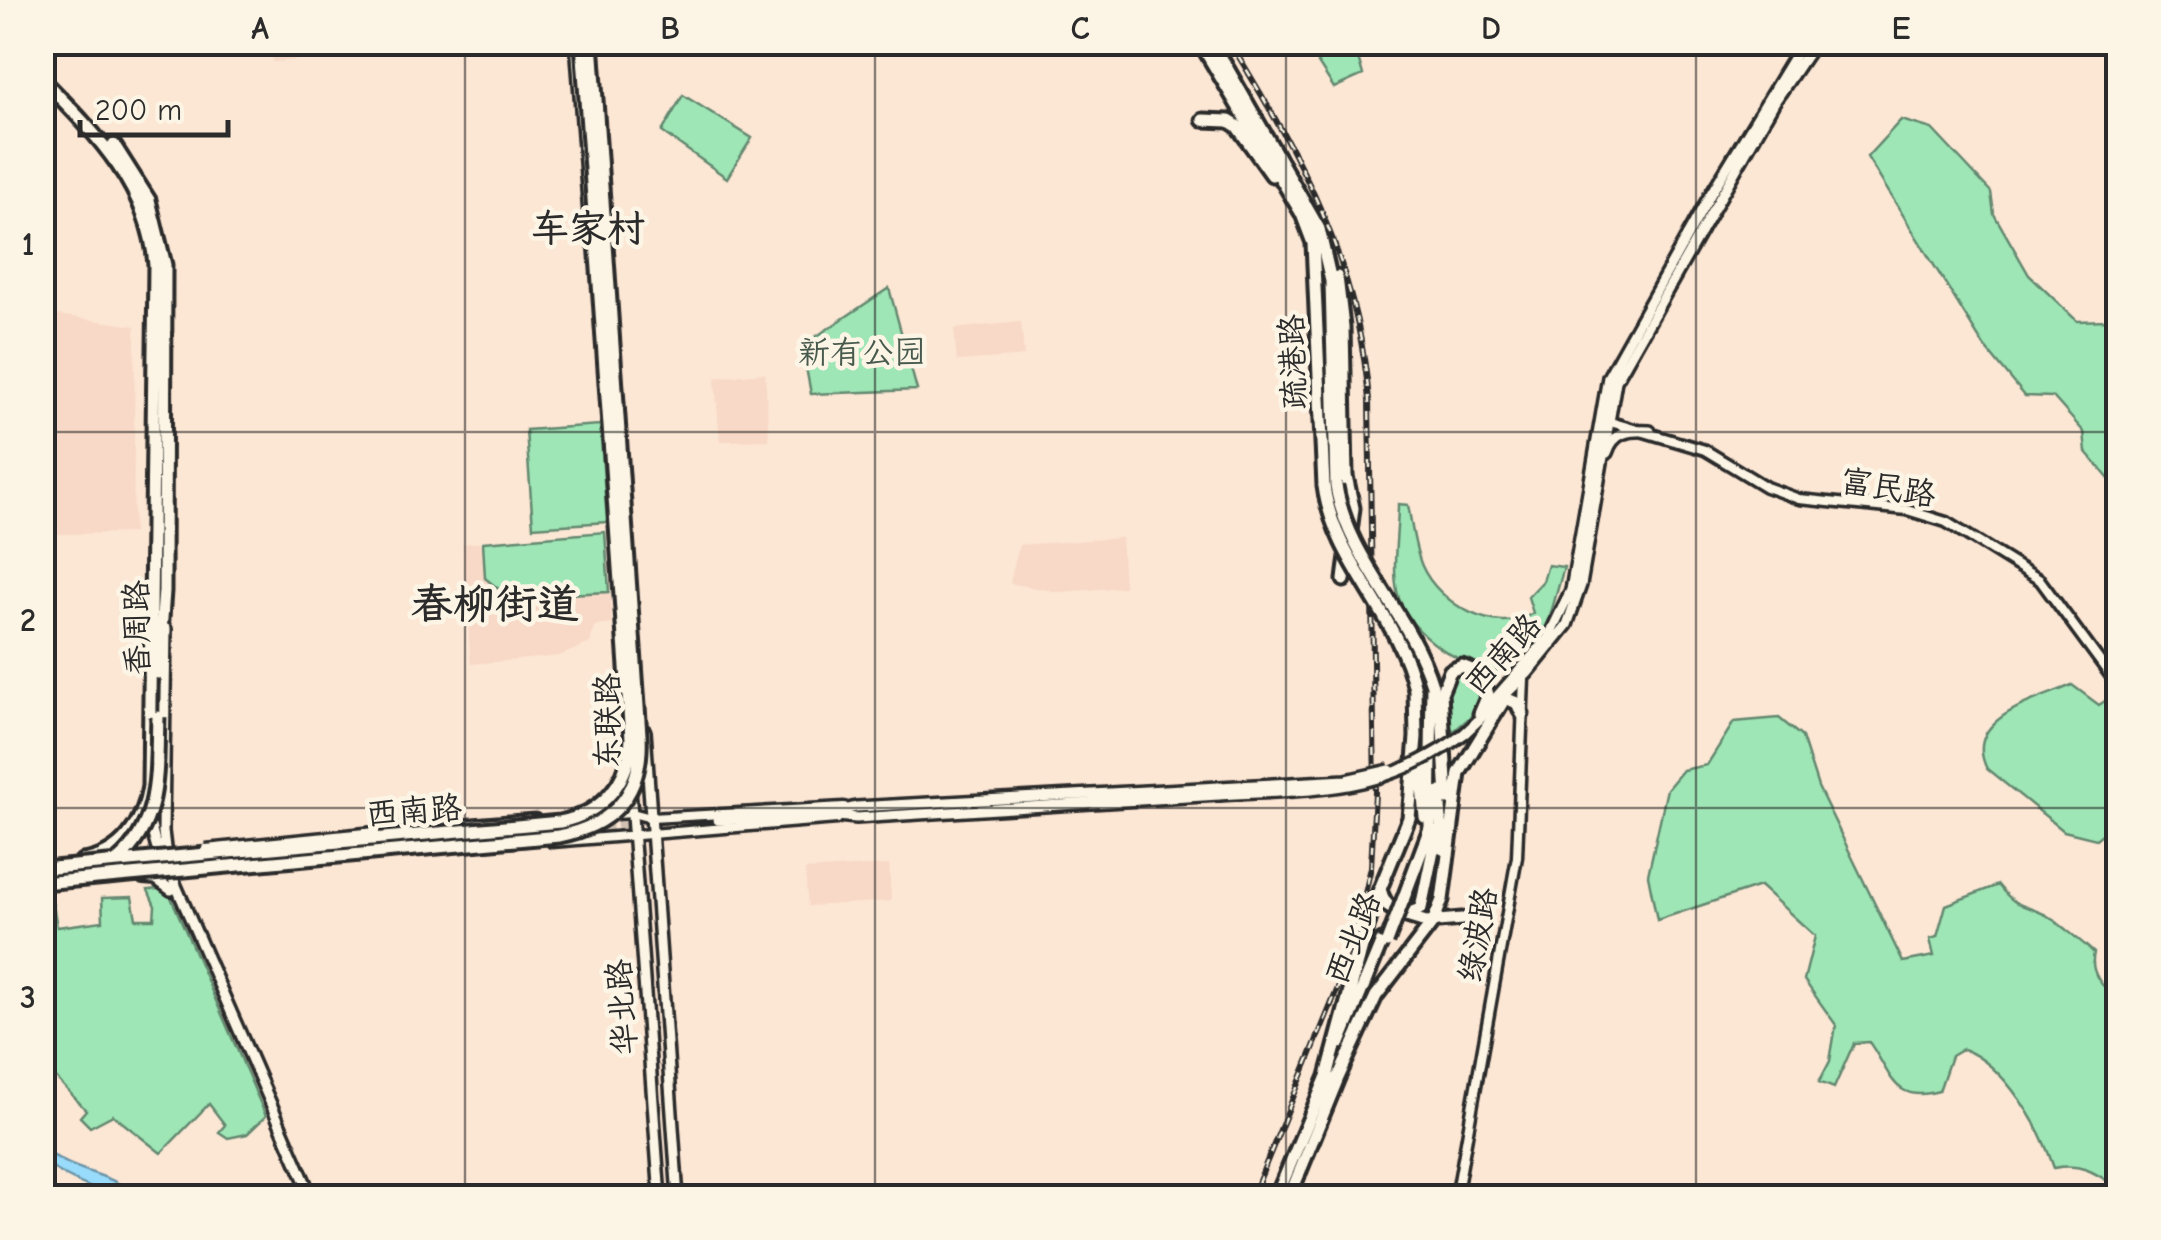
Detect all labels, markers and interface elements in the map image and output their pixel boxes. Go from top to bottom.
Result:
text: A [251,10,269,47]
text: B [660,10,680,47]
text: C [1070,10,1090,47]
text: D [1481,10,1501,47]
text: E [1892,10,1911,47]
scale bar [80,75,228,137]
text: 200 m [95,93,182,128]
district label: 车家村 [531,207,645,251]
text: 1 [22,226,34,263]
street label: 疏港路 [1273,313,1313,411]
park label: 新有公园 [798,334,926,371]
street label: 富民路 [1838,462,1938,514]
street label: 香周路 [118,580,156,676]
district label: 春柳街道 [411,580,579,629]
text: 2 [20,602,36,639]
street label: 西南路 [1457,606,1549,702]
street label: 东联路 [589,673,626,769]
street label: 西南路 [365,789,463,833]
street label: 绿波路 [1451,885,1505,985]
street label: 西北路 [1318,887,1388,989]
street label: 华北路 [600,958,644,1056]
text: 3 [20,979,36,1016]

